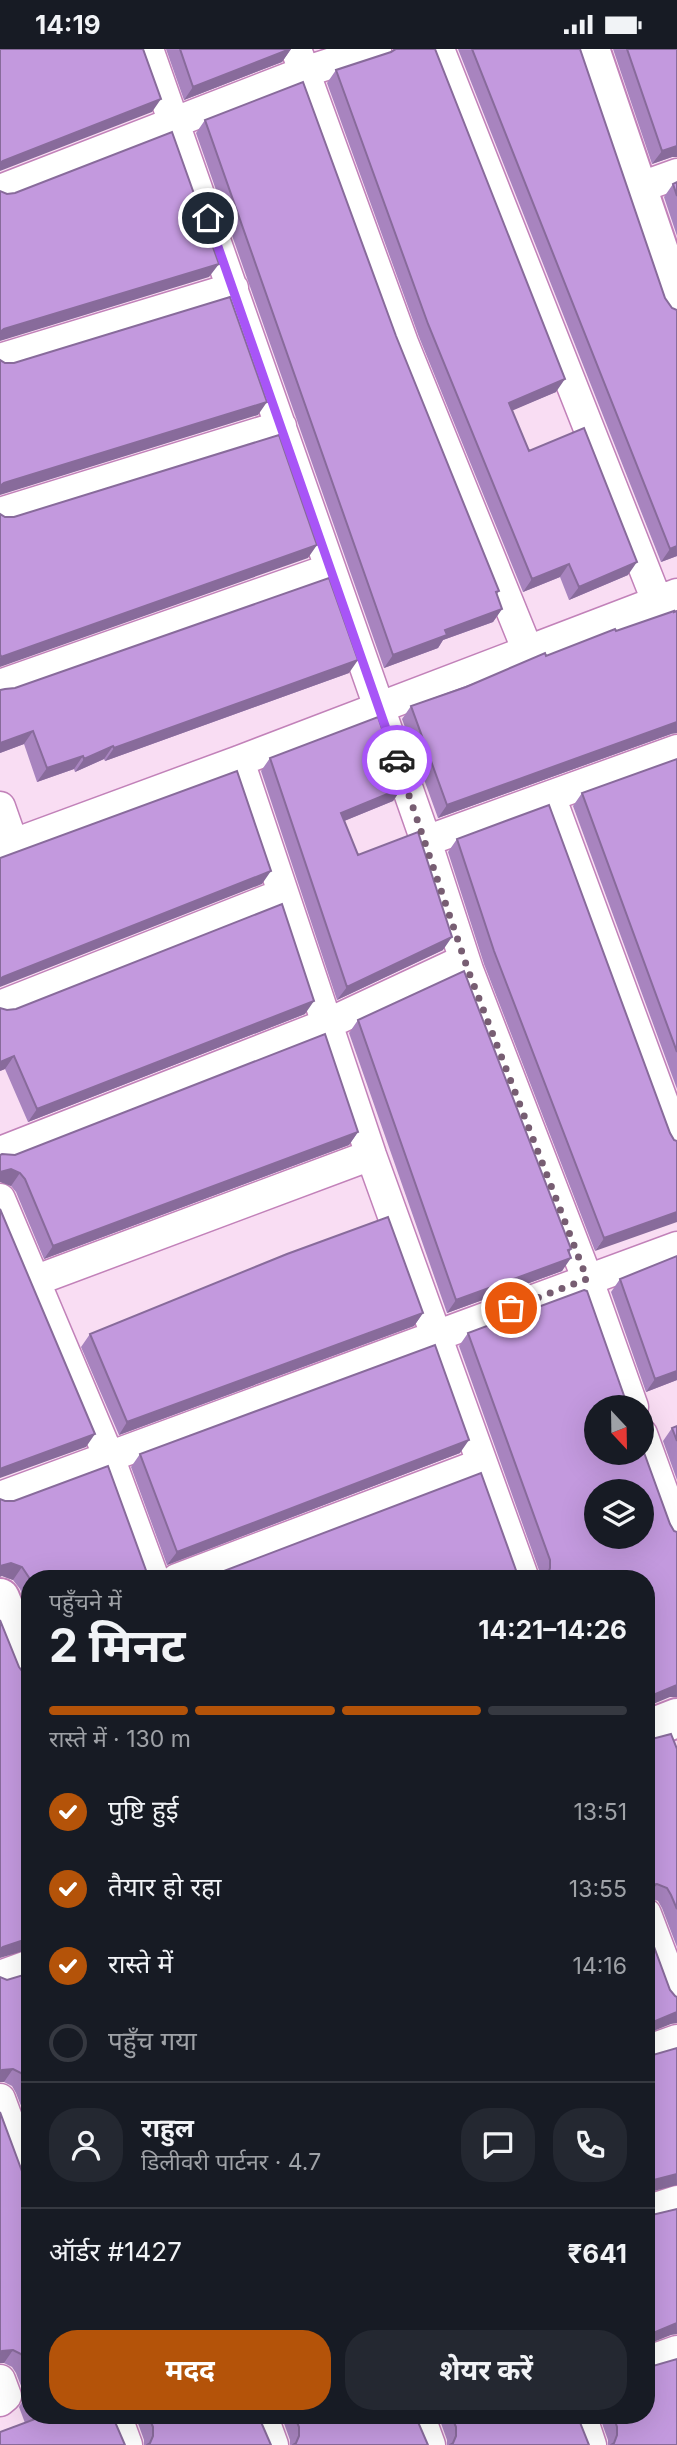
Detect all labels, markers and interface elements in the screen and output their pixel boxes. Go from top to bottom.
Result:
text: 14:19 [35,9,101,40]
pin [178,188,238,248]
icon: home [189,199,227,237]
courier [362,725,432,795]
icon: car [378,741,416,779]
pin [481,1278,541,1338]
icon: bag [492,1289,530,1327]
north arrow [584,1395,654,1465]
map controls [584,1395,654,1549]
button: layers [584,1479,654,1549]
text: पहुँचने में [49,1588,122,1616]
text: 14:21–14:26 [478,1614,627,1645]
text: 2 मिनट [49,1617,185,1673]
text: रास्ते में · 130 m [49,1725,191,1753]
icon: check [49,1793,87,1831]
text: पुष्टि हुई [108,1794,179,1825]
text: 13:51 [573,1798,627,1826]
icon: check [49,1870,87,1908]
text: तैयार हो रहा [108,1871,222,1902]
text: 13:55 [569,1875,627,1903]
icon: check [49,1947,87,1985]
text: रास्ते में [108,1948,173,1979]
text: 14:16 [573,1952,627,1980]
text: पहुँच गया [108,2025,197,2056]
button: person [49,2108,123,2182]
button: chat [461,2108,535,2182]
button: phone [553,2108,627,2182]
text: राहुल [141,2112,194,2143]
text: डिलीवरी पार्टनर · 4.7 [141,2148,321,2176]
text: ऑर्डर #1427 [49,2236,182,2267]
text: ₹641 [567,2238,627,2269]
button: मदद [49,2330,331,2410]
button: शेयर करें [345,2330,627,2410]

